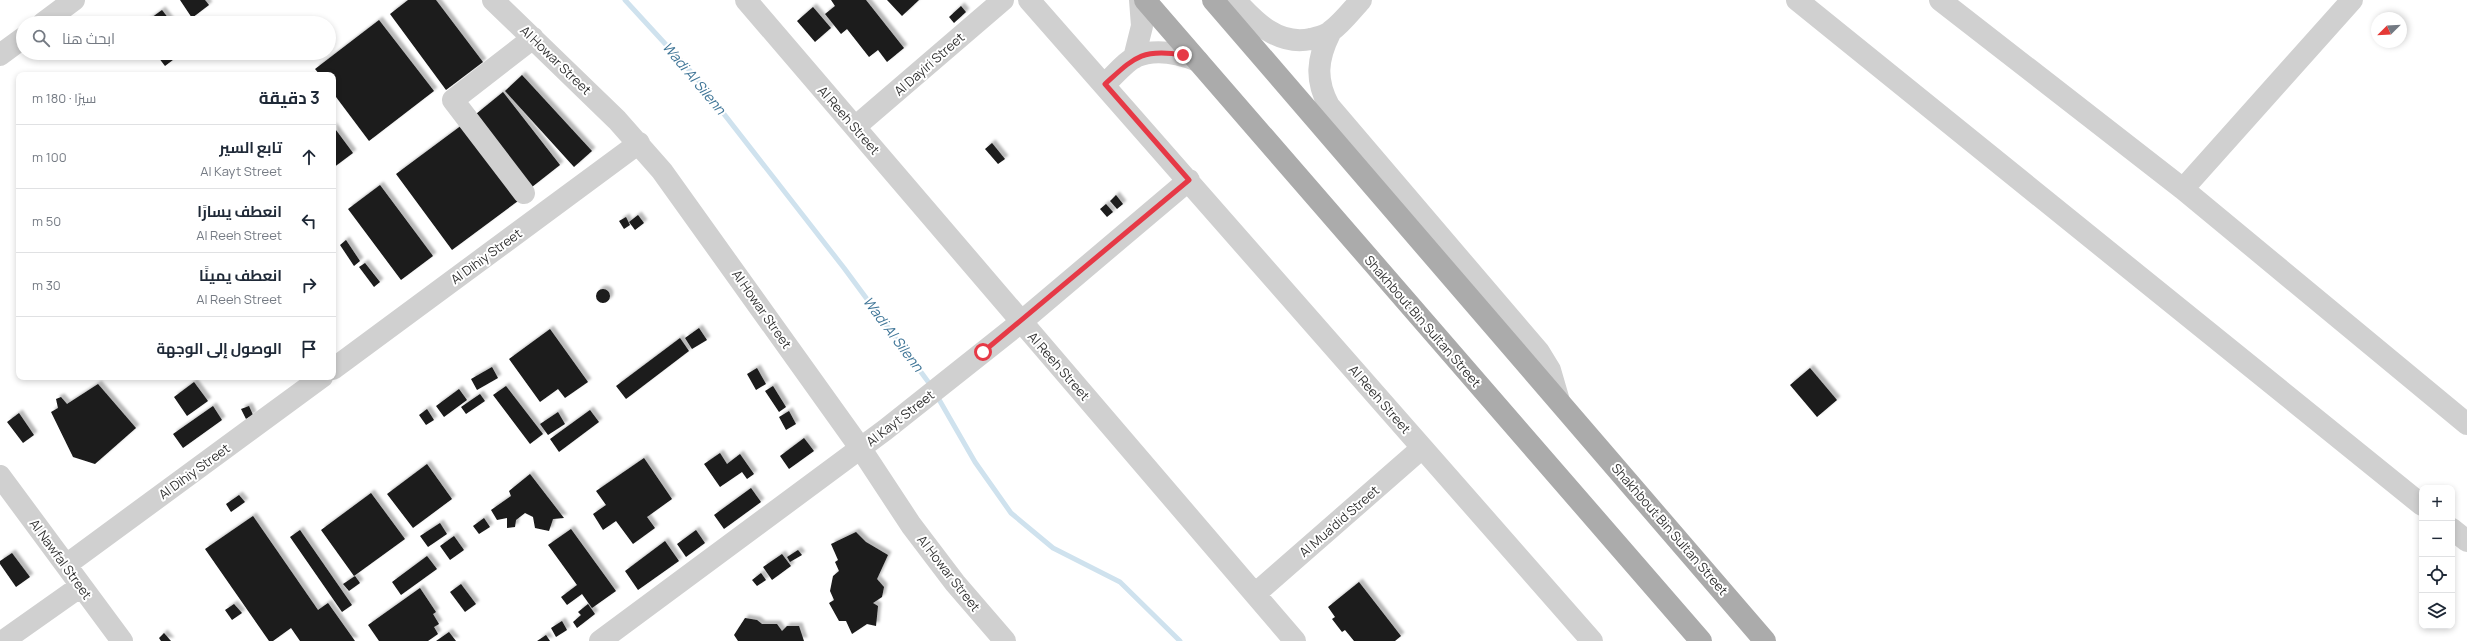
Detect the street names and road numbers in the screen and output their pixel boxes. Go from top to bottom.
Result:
street label: Al Howar Street [516,21,596,99]
street label: Al Dayiri Street [890,28,968,100]
street label: Al Reeh Street [814,82,884,158]
street label: Al Dihiy Street [447,224,525,288]
street label: Shakhbout Bin Sultan Street [1361,251,1485,391]
street label: Al Howar Street [728,266,796,352]
street label: Al Reeh Street [1024,328,1094,404]
street label: Al Reeh Street [1345,361,1415,437]
street label: Al Kayt Street [862,386,938,450]
street label: Al Dihiy Street [155,439,233,503]
street label: Shakhbout Bin Sultan Street [1608,459,1732,599]
street label: Al Mua'did Street [1295,481,1383,561]
street label: Al Nawfal Street [26,515,96,603]
street label: Al Howar Street [913,531,985,615]

